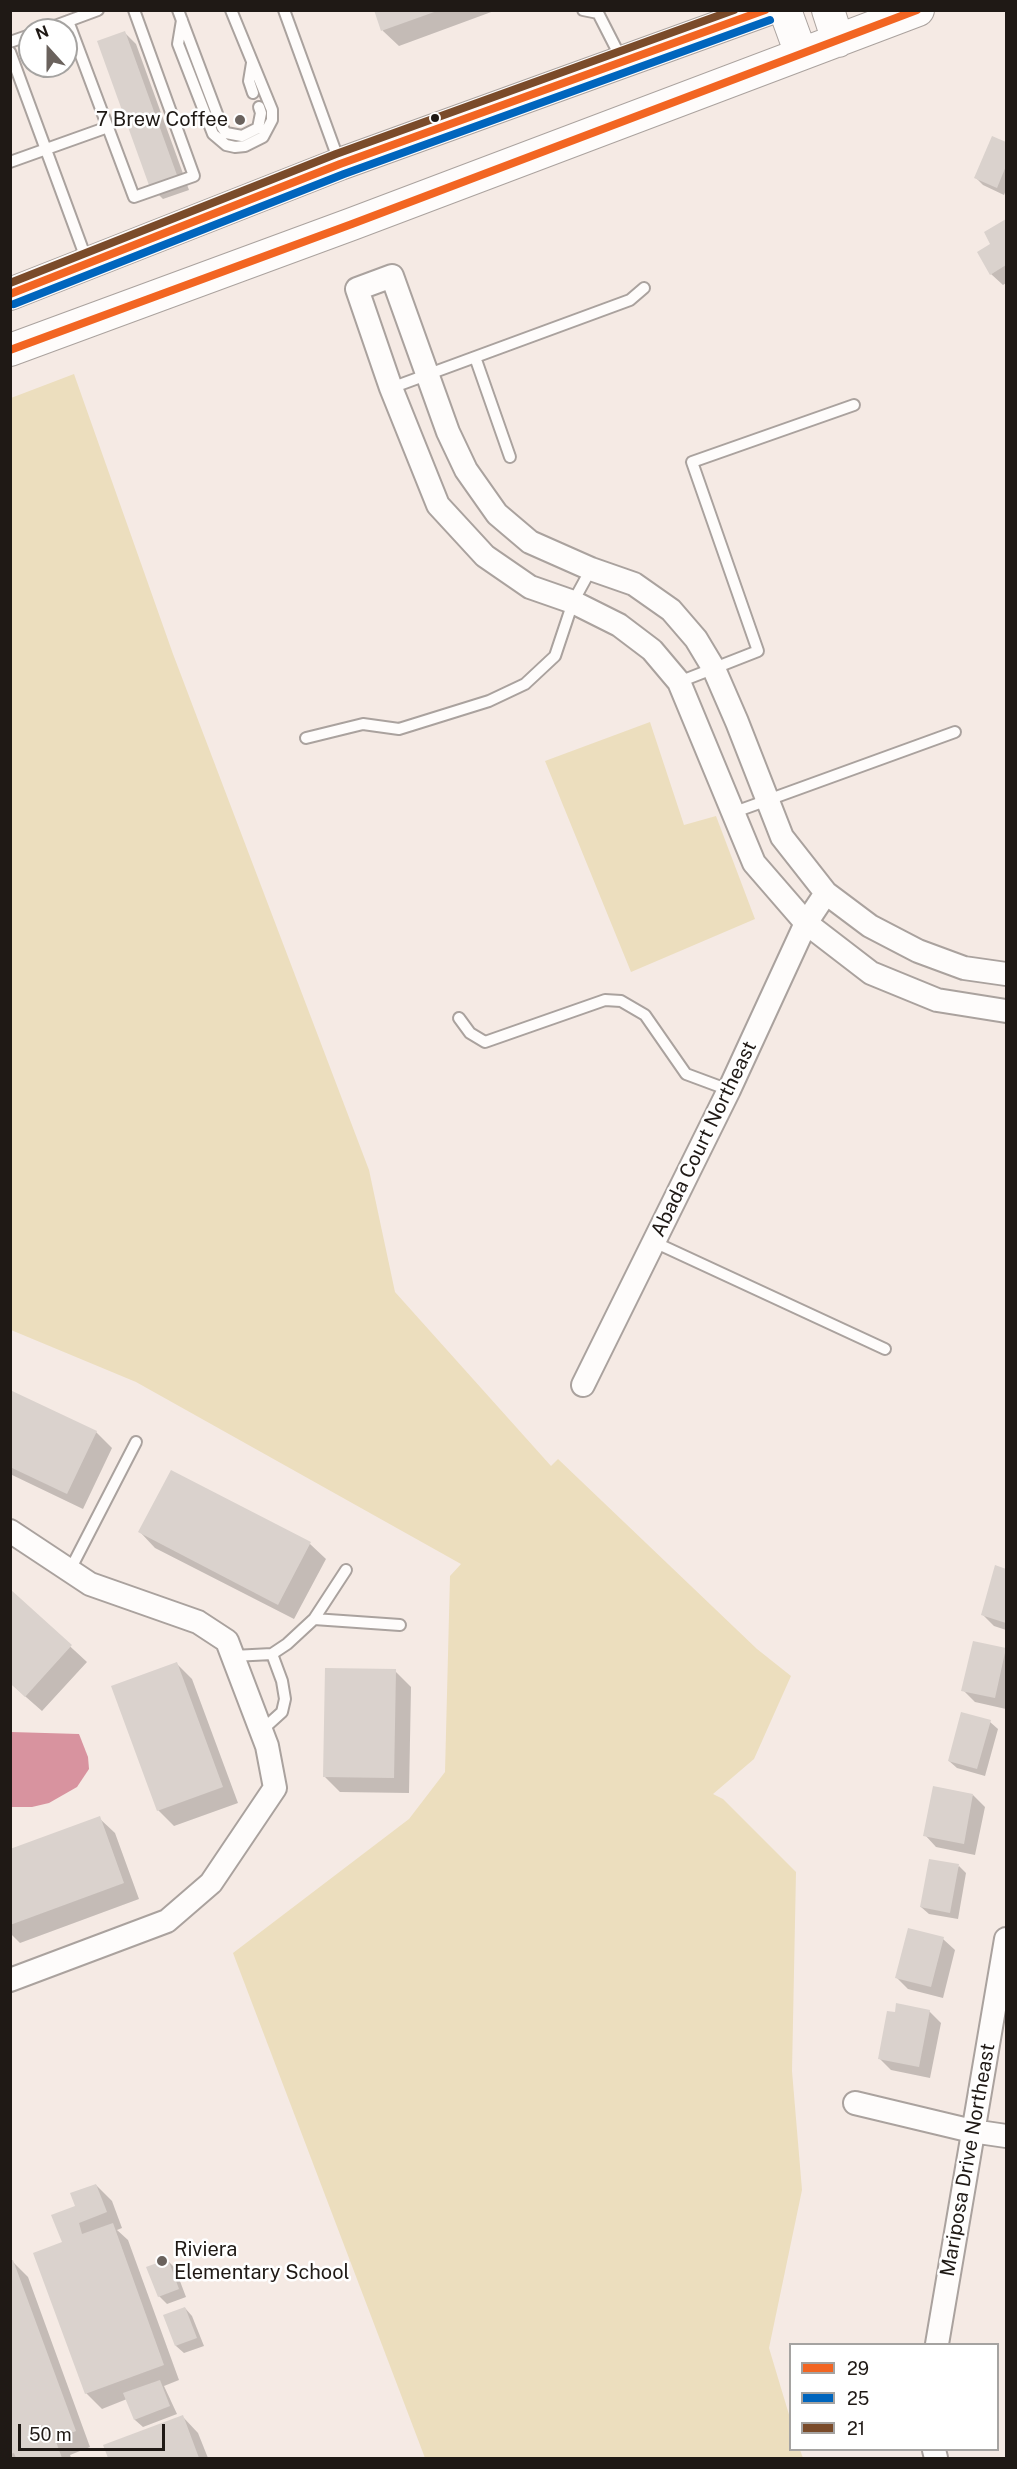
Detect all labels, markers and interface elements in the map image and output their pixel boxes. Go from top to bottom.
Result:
north arrow [18,18,78,78]
text: N [33,21,51,44]
place label: 7 Brew Coffee [96,108,228,132]
unlabelled marker [429,112,441,124]
marker: 7 Brew Coffee [233,113,247,127]
street label: Abada Court Northeast [646,1037,762,1241]
street label: Mariposa Drive Northeast [936,2041,1000,2279]
place label: Riviera Elementary School [174,2238,350,2285]
marker: Riviera Elementary School [155,2254,169,2268]
legend [789,2343,999,2451]
text: 29 [847,2358,869,2379]
text: 25 [847,2388,869,2409]
scale bar [21,2412,168,2450]
text: 21 [847,2418,865,2439]
text: 50 m [29,2424,72,2445]

